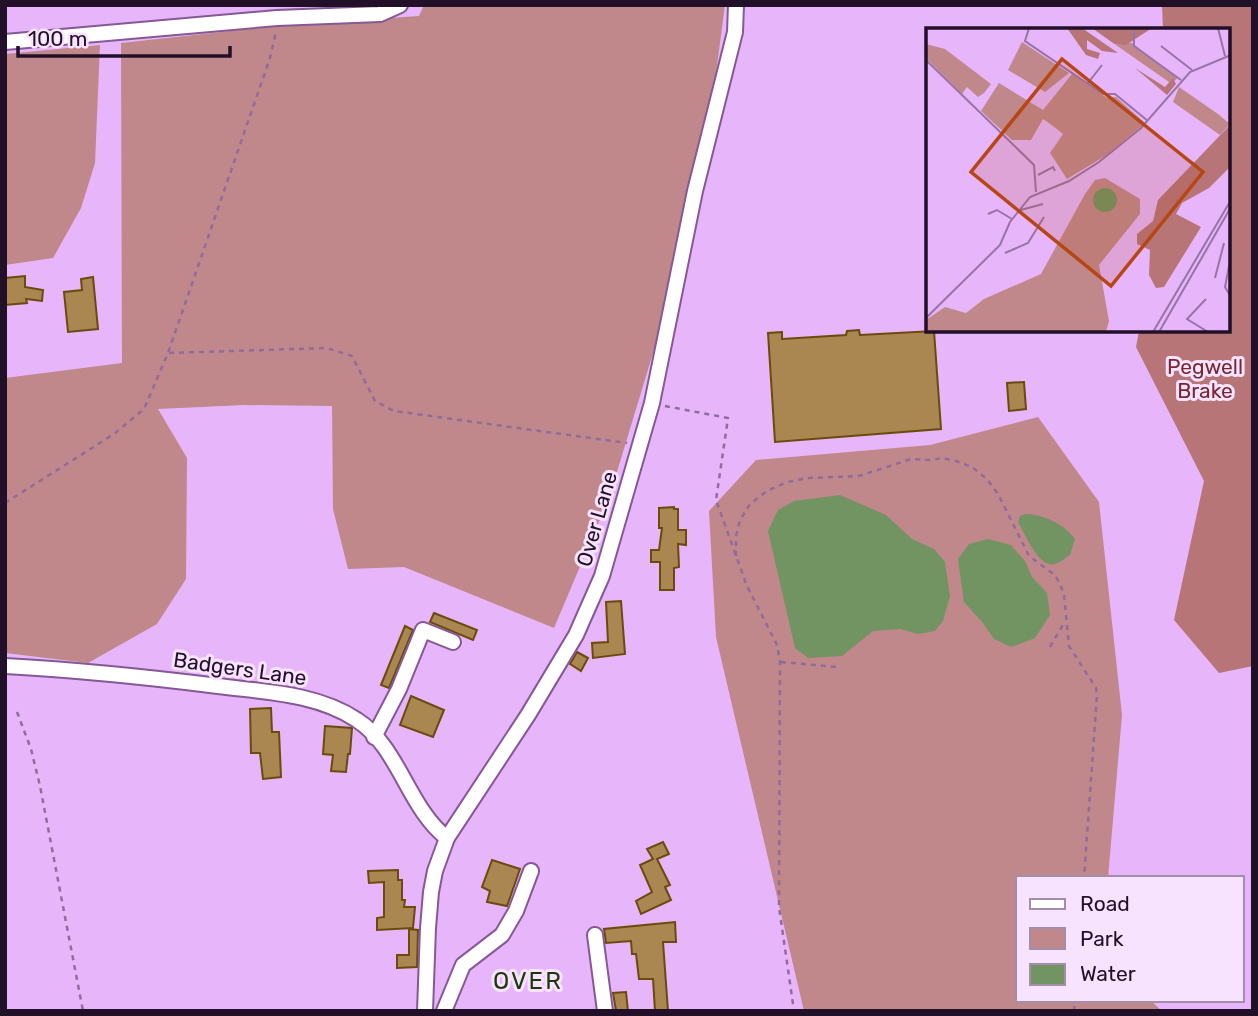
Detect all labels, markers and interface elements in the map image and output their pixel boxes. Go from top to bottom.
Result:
scale bar [18,14,229,58]
text: 100 m [28,26,87,51]
inset map [926,28,1230,332]
park label: Pegwell Brake [1167,354,1243,403]
street label: Over Lane [571,468,622,569]
street label: Badgers Lane [172,647,308,690]
legend [1016,876,1244,1002]
text: Road [1080,891,1130,916]
text: Park [1080,926,1124,951]
text: Water [1080,961,1136,986]
district label: OVER [493,967,563,995]

